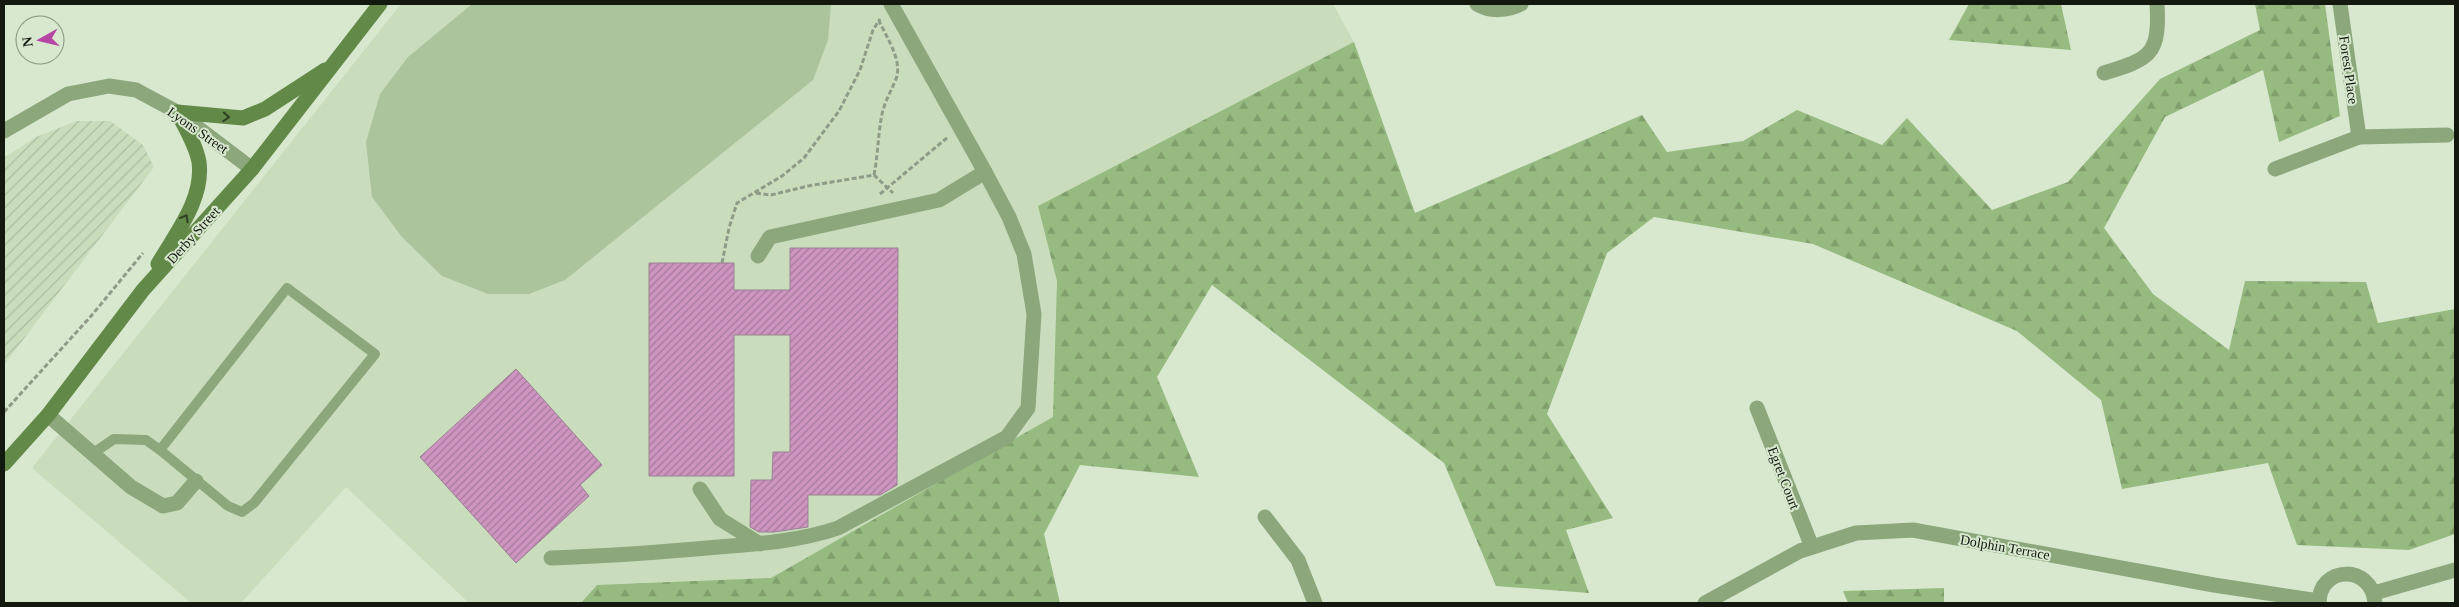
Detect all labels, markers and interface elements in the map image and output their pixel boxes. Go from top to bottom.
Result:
north arrow [15,15,65,65]
street label: Forest Place [2336,35,2361,105]
text: N [19,36,36,48]
street label: Lyons Street [165,104,231,157]
one-way arrow [222,111,230,122]
street label: Derby Street [164,204,223,267]
one-way arrow [179,214,189,223]
street label: Egret Court [1765,445,1802,512]
street label: Dolphin Terrace [1959,532,2051,563]

